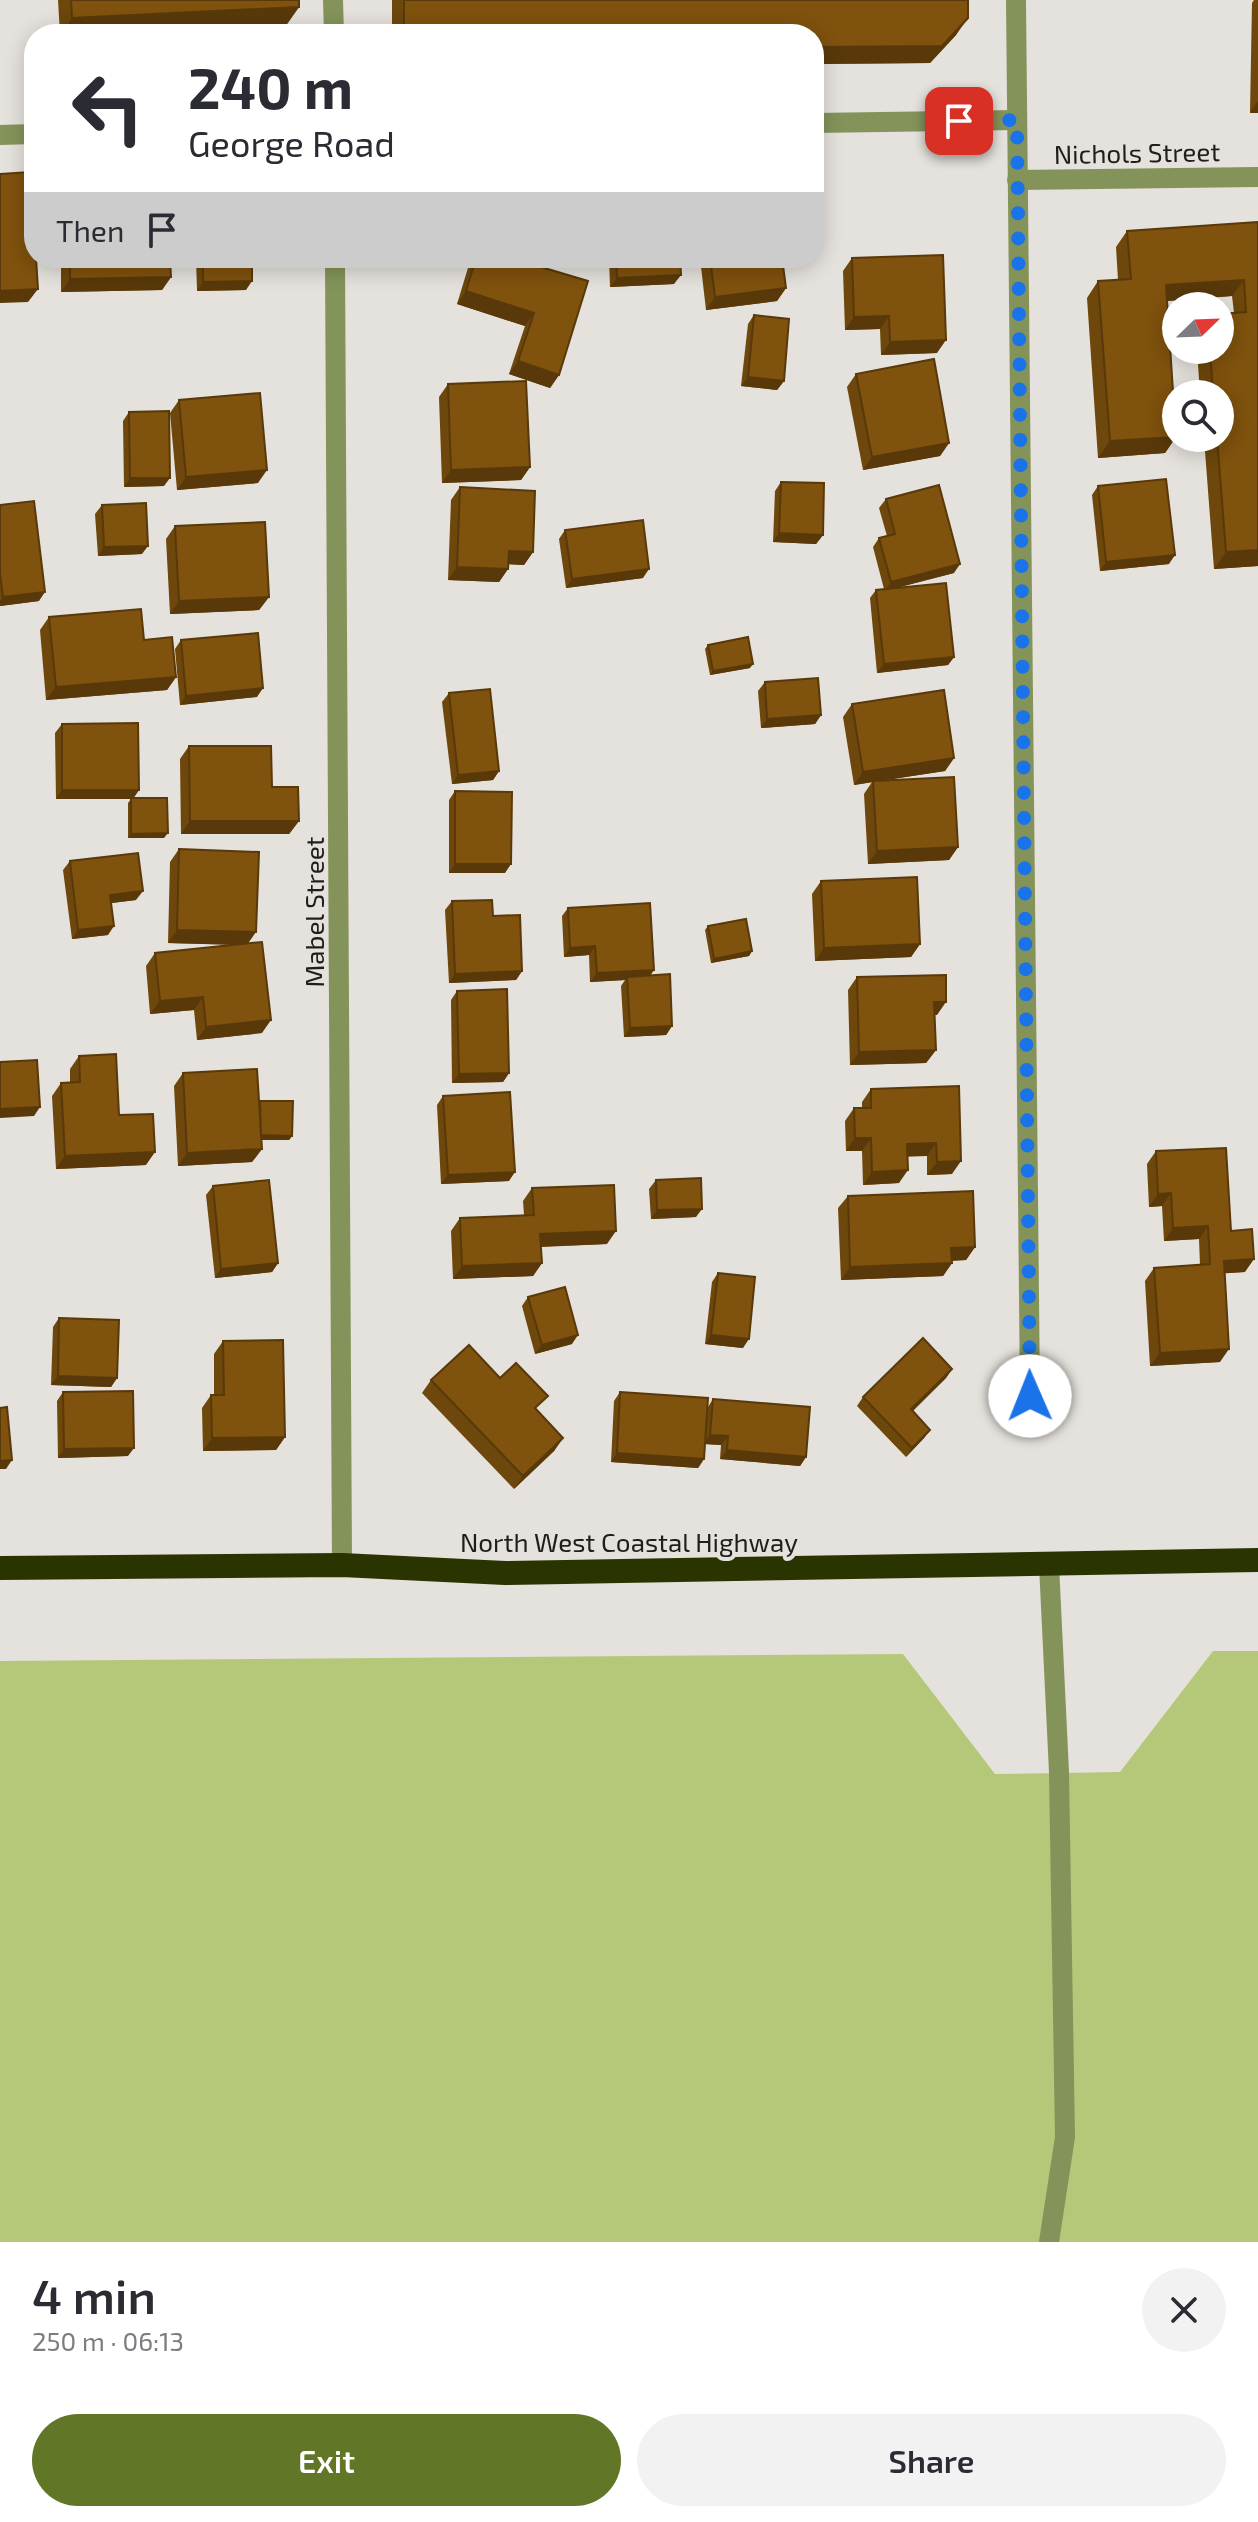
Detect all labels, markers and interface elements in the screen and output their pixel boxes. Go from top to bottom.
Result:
text: 240 m [188,53,353,120]
icon: left [56,56,160,160]
pin [925,87,993,155]
icon: arrive [937,99,981,143]
text: George Road [188,121,395,164]
street label: Nichols Street [1054,135,1221,169]
icon: arrive [140,208,184,252]
text: Then [56,212,124,248]
north arrow [1162,292,1234,364]
map controls [1162,292,1234,452]
button: search [1162,380,1234,452]
street label: Mabel Street [298,836,329,987]
position arrow [988,1354,1072,1438]
street label: North West Coastal Highway [460,1526,798,1557]
text: 4 min [32,2266,156,2324]
button: close [1142,2268,1226,2352]
text: 250 m · 06:13 [32,2325,184,2356]
button: Exit [32,2414,621,2506]
button: Share [637,2414,1226,2506]

